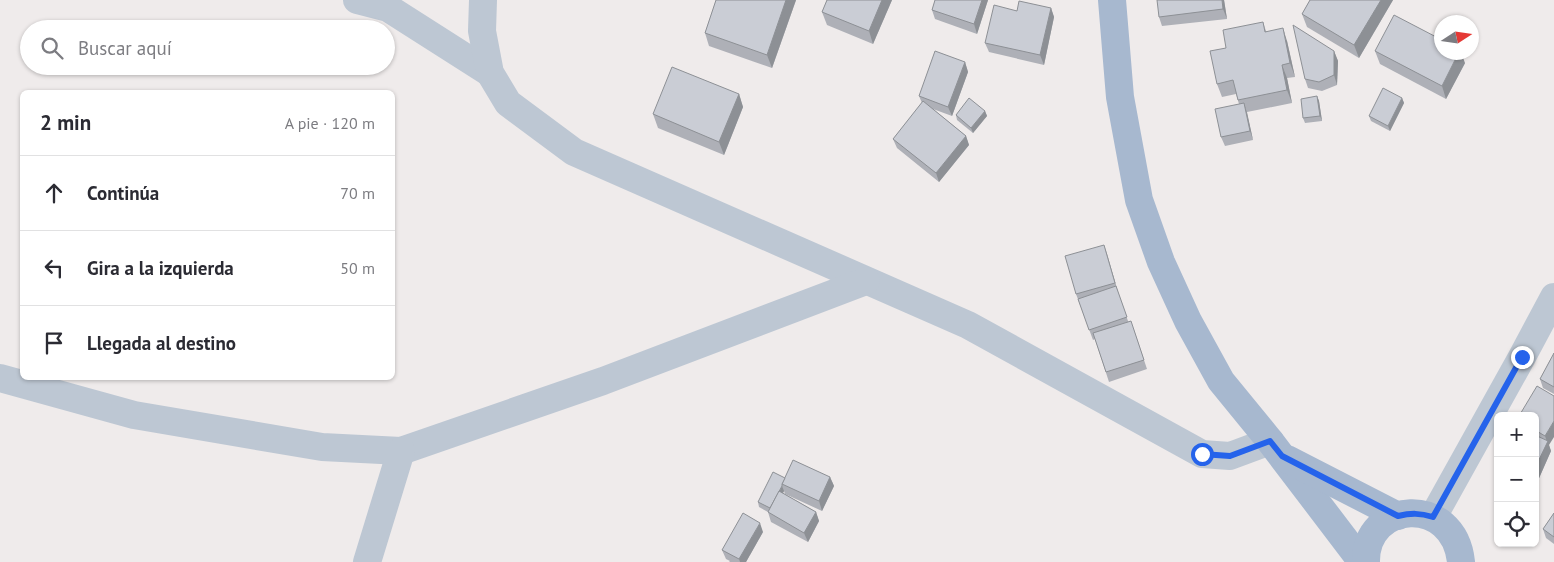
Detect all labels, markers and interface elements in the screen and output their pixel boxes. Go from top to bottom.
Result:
north arrow [1434,15,1479,60]
search box [20,20,395,75]
icon: search [38,34,66,62]
text: Buscar aquí [78,36,172,60]
text: 2 min [40,109,91,136]
text: A pie · 120 m [285,113,375,133]
icon: ahead [40,179,68,207]
text: Continúa [87,181,159,205]
text: 70 m [340,183,375,203]
icon: left [40,254,68,282]
text: Gira a la izquierda [87,256,234,280]
text: 50 m [340,258,375,278]
icon: arrive [40,329,68,357]
text: Llegada al destino [87,331,236,355]
route end [1511,346,1534,369]
map controls [1494,412,1539,547]
button: + [1494,412,1539,457]
route start [1191,443,1214,466]
button: − [1494,457,1539,502]
button: locate [1494,502,1539,547]

